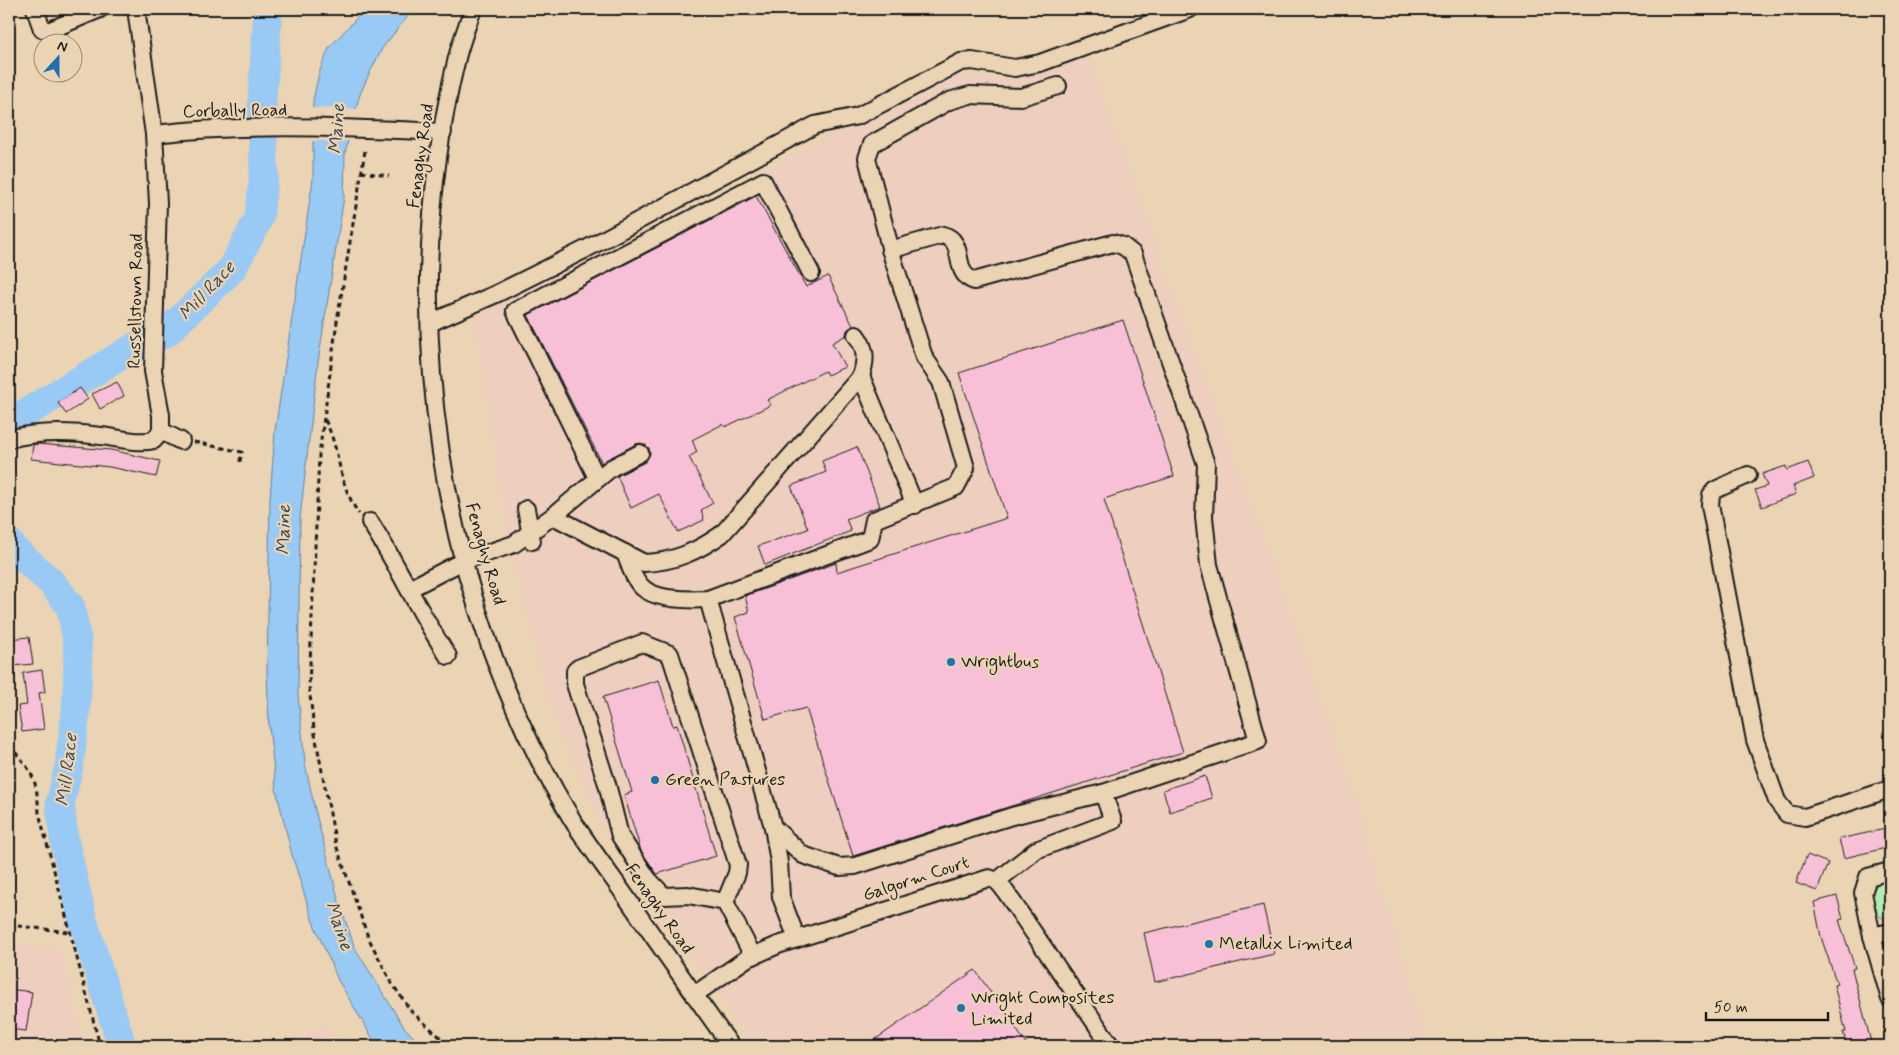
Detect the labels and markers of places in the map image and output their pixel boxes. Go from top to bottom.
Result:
place label: Wrightbus [961,650,1039,675]
marker: Wrightbus [945,656,957,668]
place label: Green Pastures [665,768,785,792]
marker: Green Pastures [649,774,661,786]
place label: Metallix Limited [1219,932,1353,956]
marker: Metallix Limited [1203,938,1215,950]
place label: Wright Composites Limited [971,986,1115,1031]
marker: Wright Composites Limited [955,1002,967,1014]

